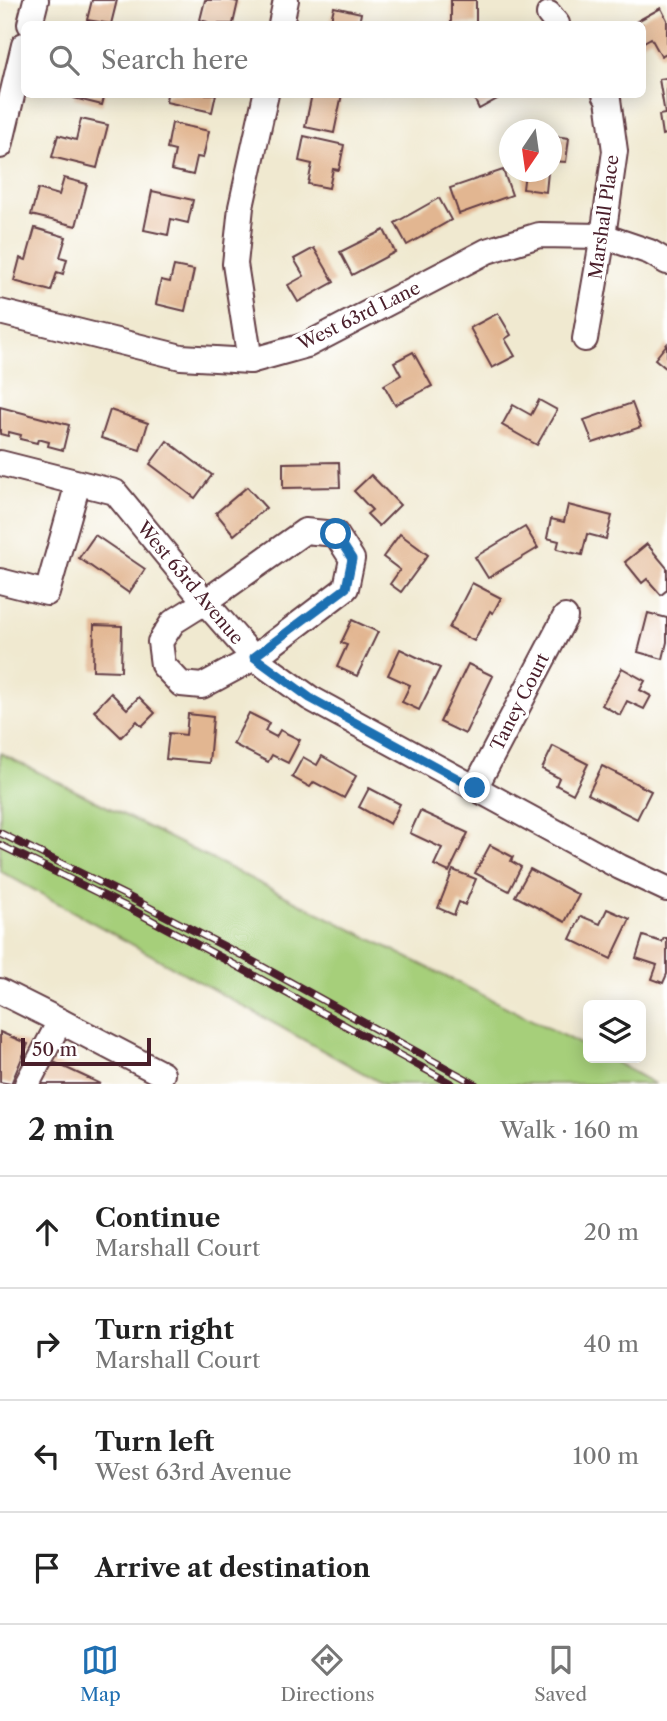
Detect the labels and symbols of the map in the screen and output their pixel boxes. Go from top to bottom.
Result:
north arrow [499,119,562,182]
street label: Marshall Place [584,153,624,281]
street label: West 63rd Lane [293,277,424,356]
street label: West 63rd Avenue [131,516,248,649]
route start [320,518,351,549]
street label: Taney Court [486,649,554,754]
route end [459,772,490,803]
scale bar [21,1035,150,1067]

